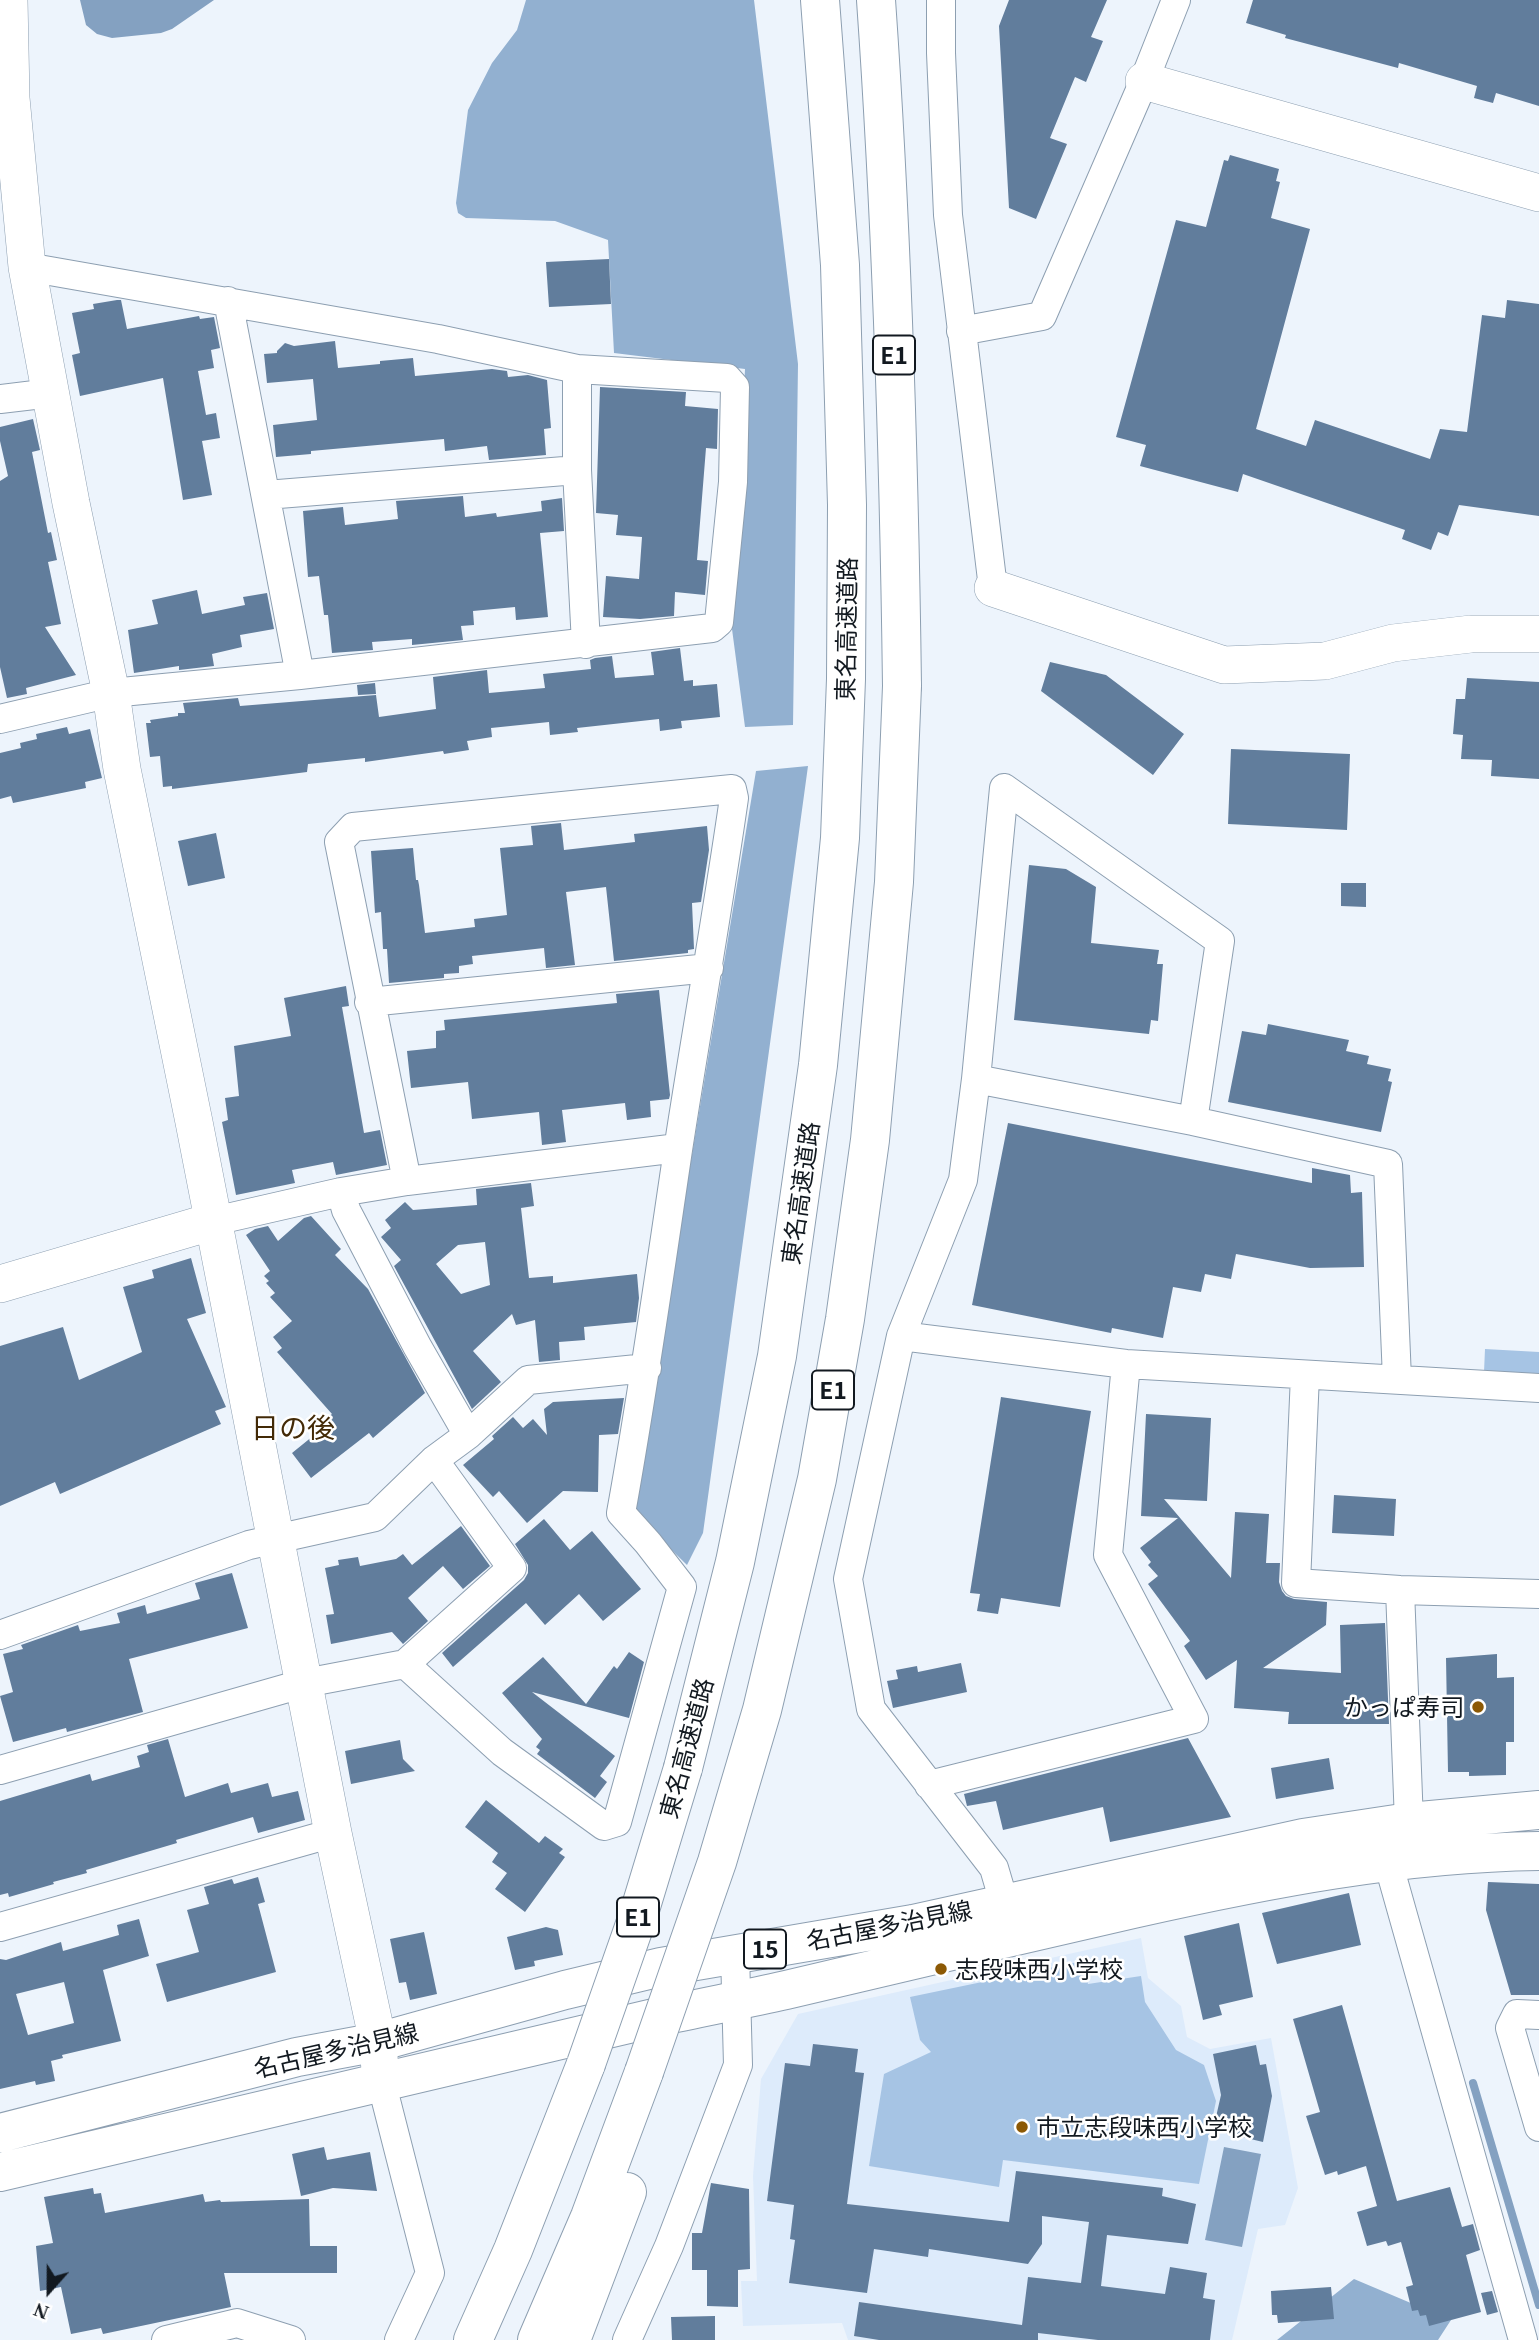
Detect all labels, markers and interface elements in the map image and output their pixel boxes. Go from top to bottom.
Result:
road number: E1 [873,336,915,374]
street label: 東名高速道路 [830,557,862,701]
street label: 東名高速道路 [776,1120,824,1266]
road number: E1 [812,1371,854,1410]
district label: 日の後 [251,1410,335,1444]
street label: 東名高速道路 [653,1675,719,1821]
place label: かっぱ寿司 [1344,1693,1464,1721]
marker: かっぱ寿司 [1470,1699,1486,1715]
street label: 名古屋多治見線 [804,1895,974,1955]
road number: E1 [617,1898,659,1936]
road number: 15 [744,1930,786,1968]
place label: 志段味西小学校 [955,1955,1123,1983]
marker: 志段味西小学校 [933,1961,949,1977]
street label: 名古屋多治見線 [251,2017,421,2083]
place label: 市立志段味西小学校 [1036,2113,1252,2141]
marker: 市立志段味西小学校 [1014,2119,1030,2135]
north arrow [14,2256,84,2326]
text: N [31,2299,51,2323]

